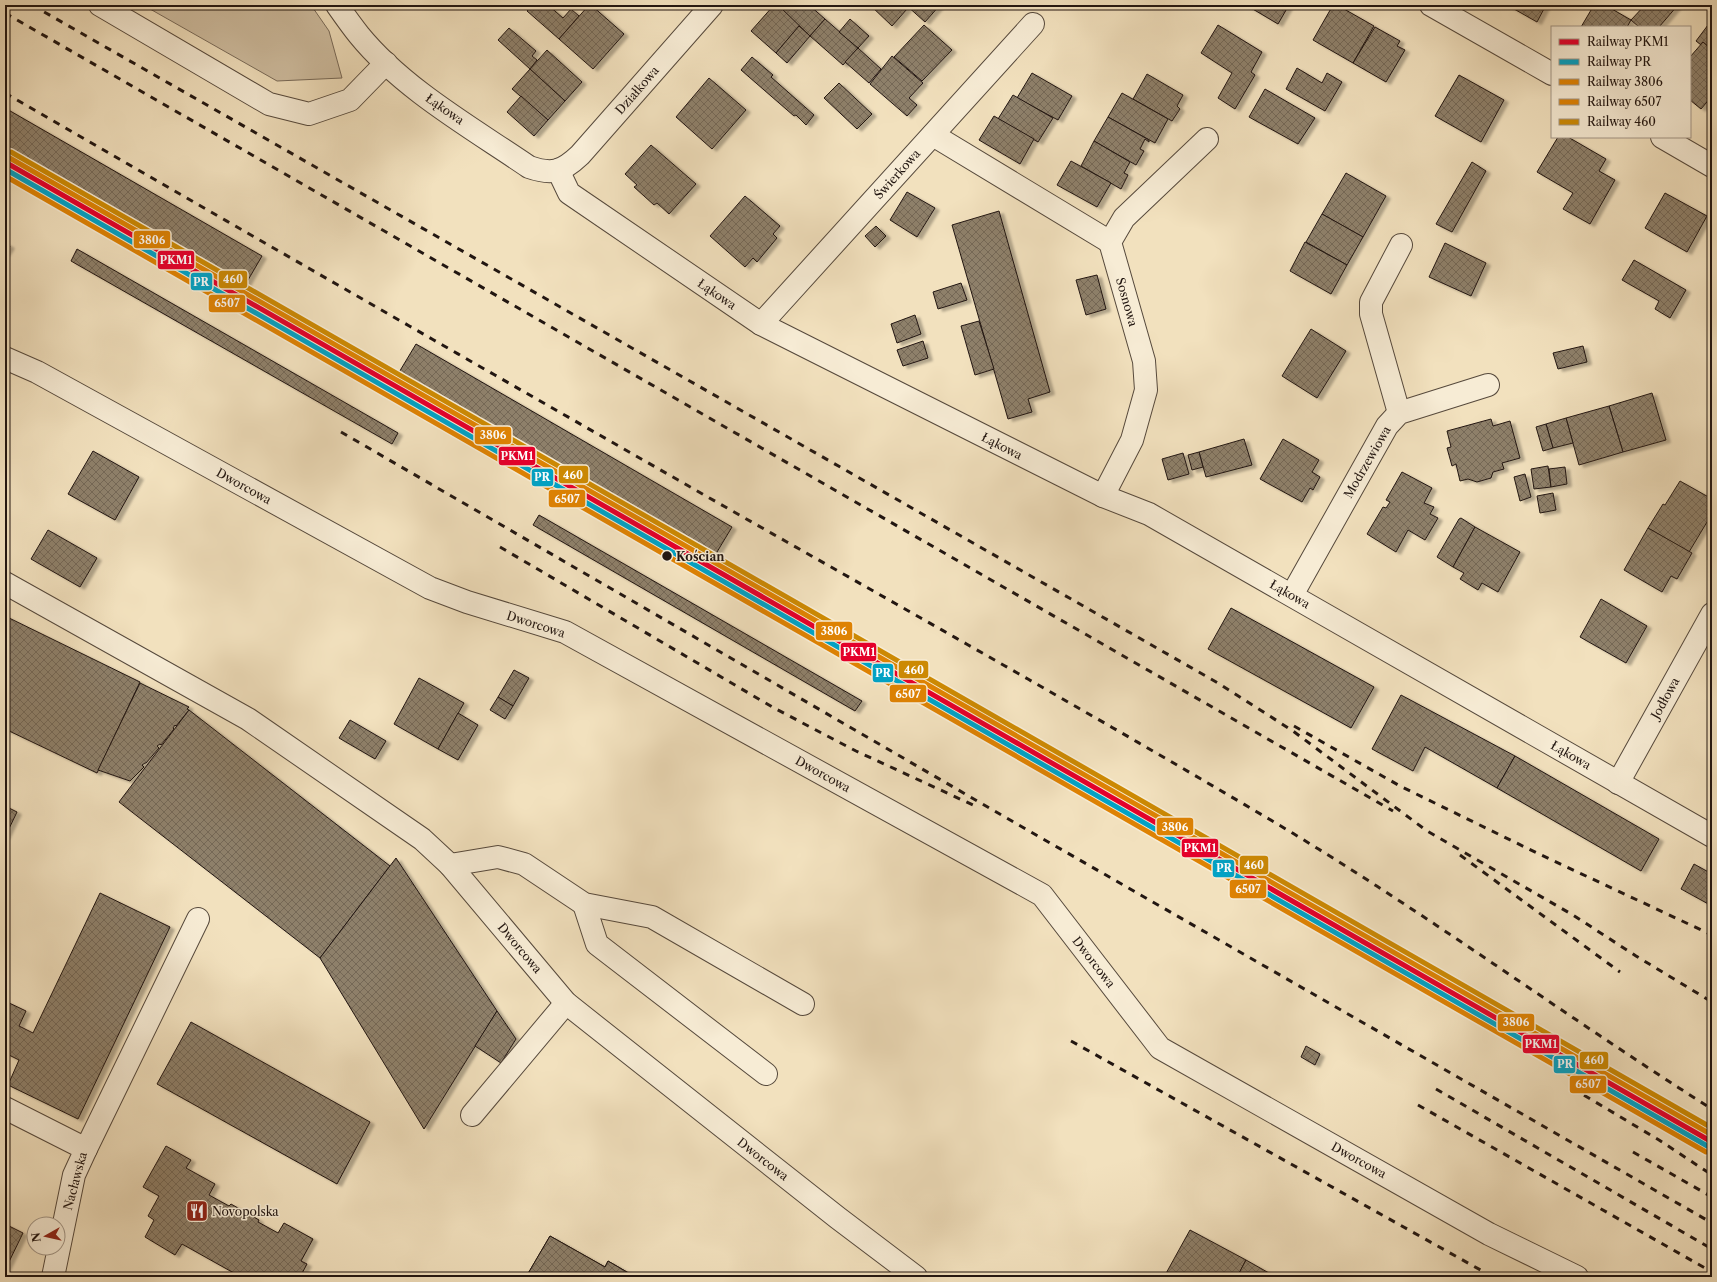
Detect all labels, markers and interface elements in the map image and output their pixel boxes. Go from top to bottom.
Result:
legend [1551,26,1691,138]
text: Railway PKM1 [1587,34,1669,49]
text: Railway PR [1587,54,1652,69]
street label: Działkowa [612,62,662,117]
text: Railway 3806 [1587,74,1663,89]
street label: Łąkowa [423,90,468,128]
text: Railway 6507 [1587,94,1661,109]
text: Railway 460 [1587,114,1656,129]
street label: Świerkowa [870,145,924,202]
line badge: 3806 [133,230,171,249]
text: 3806 [139,233,166,247]
line badge: PKM1 [157,250,195,270]
text: PKM1 [160,253,192,267]
line badge: 460 [218,270,248,289]
line badge: PR [190,272,213,291]
text: 460 [223,272,243,286]
text: PR [193,275,210,289]
street label: Łąkowa [695,276,740,313]
street label: Sosnowa [1113,276,1141,329]
line badge: 6507 [208,294,246,313]
text: 6507 [214,296,240,310]
street label: Modrzewiowa [1340,423,1394,501]
line badge: 3806 [474,426,512,445]
text: 3806 [480,428,507,442]
street label: Łąkowa [979,429,1025,463]
line badge: PKM1 [498,446,536,466]
text: PKM1 [501,449,533,463]
street label: Dworcowa [214,465,275,508]
line badge: 460 [558,465,589,484]
line badge: PR [531,468,554,487]
text: 460 [563,468,583,482]
text: PR [534,470,551,484]
line badge: 6507 [548,489,586,508]
text: 6507 [554,492,580,506]
marker: Kościan [660,549,674,563]
place label: Kościan [676,549,725,564]
street label: Łąkowa [1267,577,1313,612]
street label: Dworcowa [505,607,568,641]
line badge: 3806 [815,621,853,641]
text: 3806 [821,624,848,638]
line badge: PKM1 [840,642,877,662]
text: PKM1 [843,645,875,659]
line badge: 460 [898,660,929,679]
line badge: PR [872,663,894,683]
text: 460 [904,663,924,677]
text: PR [875,666,892,680]
street label: Jodłowa [1646,674,1683,723]
line badge: 6507 [889,684,927,703]
text: 6507 [895,687,921,701]
street label: Łąkowa [1548,738,1594,773]
street label: Dworcowa [793,753,854,796]
line badge: 3806 [1156,817,1194,836]
text: 3806 [1162,820,1189,834]
line badge: PKM1 [1181,838,1219,858]
text: PKM1 [1184,841,1216,855]
line badge: 460 [1239,855,1269,875]
text: 460 [1244,858,1264,872]
line badge: PR [1212,859,1235,878]
text: PR [1216,861,1233,875]
line badge: 6507 [1229,879,1267,899]
text: 6507 [1235,882,1261,896]
street label: Dworcowa [495,920,546,977]
street label: Dworcowa [1069,933,1119,991]
line badge: 3806 [1497,1013,1535,1032]
text: 3806 [1503,1015,1530,1029]
line badge: PKM1 [1522,1034,1560,1054]
text: PKM1 [1525,1037,1557,1051]
line badge: 460 [1579,1051,1609,1070]
text: 460 [1584,1053,1604,1067]
line badge: PR [1553,1055,1576,1074]
text: PR [1557,1057,1574,1071]
line badge: 6507 [1569,1075,1607,1094]
text: 6507 [1575,1077,1601,1091]
street label: Dworcowa [734,1134,792,1184]
street label: Dworcowa [1329,1139,1390,1182]
street label: Nacławska [60,1150,90,1212]
restaurant icon: Novopolska [184,1198,210,1224]
place label: Novopolska [212,1204,279,1219]
north arrow [26,1216,66,1256]
text: N [28,1231,44,1243]

